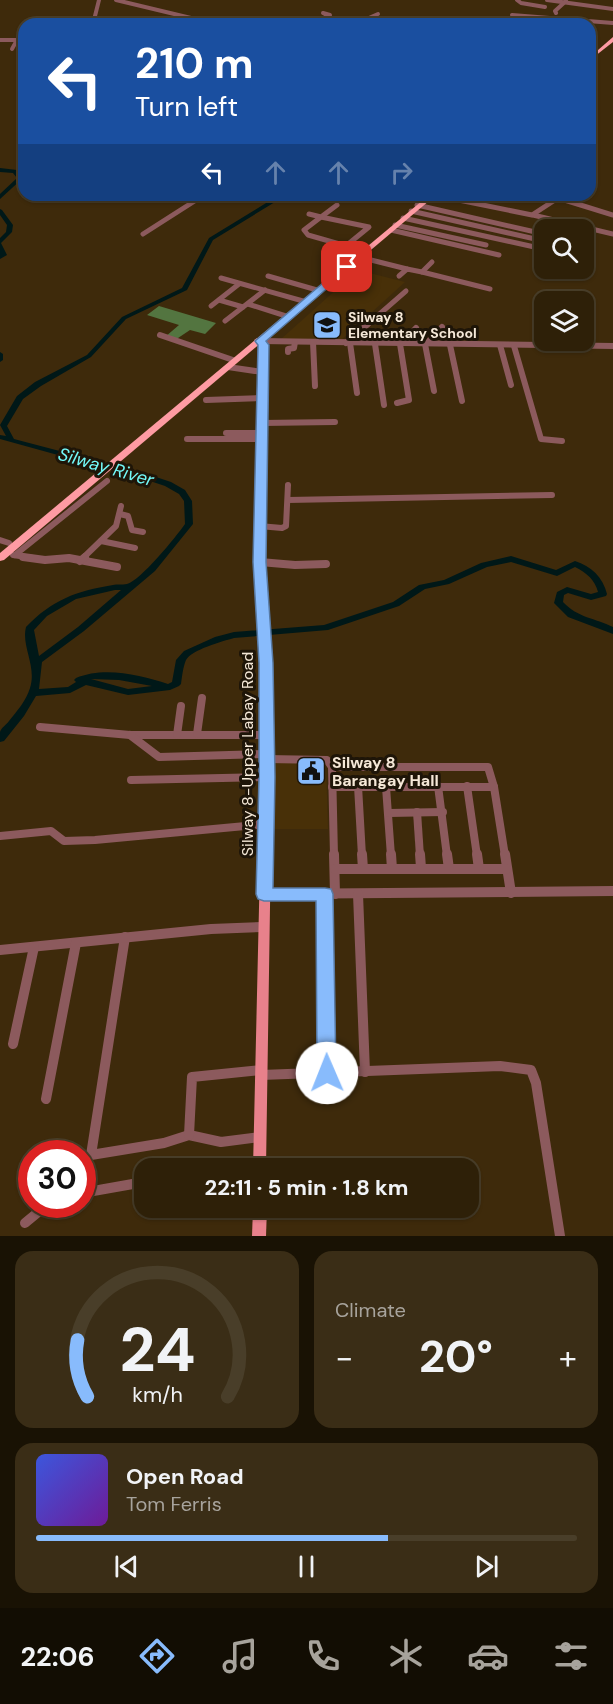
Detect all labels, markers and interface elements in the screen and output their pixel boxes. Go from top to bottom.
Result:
text: 210 m [135,36,253,91]
icon: left [36,42,114,120]
text: Turn left [135,89,238,124]
icon: left [196,156,229,189]
icon: ahead [259,156,292,189]
icon: ahead [322,156,355,189]
icon: right [385,156,418,189]
map controls [534,219,594,351]
button: search [534,219,594,279]
pin [321,241,372,292]
icon: arrive [330,250,363,283]
button: layers [534,291,594,351]
place label: Silway 8 Elementary School [348,308,477,342]
school or university icon: Silway 8 Elementary School [311,309,343,341]
water label: Silway River [55,442,158,492]
street label: Silway 8-Upper Labay Road [237,652,258,856]
place label: Silway 8 Barangay Hall [332,752,439,791]
public building icon: Silway 8 Barangay Hall [295,755,327,787]
position arrow [295,1041,359,1105]
speed limit sign: 30 [18,1140,96,1218]
text: 22:11 · 5 min · 1.8 km [205,1173,409,1202]
text: Climate [335,1297,406,1323]
text: 24 [119,1309,195,1390]
text: 20° [419,1327,493,1386]
text: − [335,1336,353,1379]
text: + [559,1336,577,1379]
text: km/h [132,1381,182,1409]
text: Open Road [126,1462,244,1491]
text: Tom Ferris [126,1491,222,1517]
icon: previous [110,1550,143,1583]
icon: pause [290,1550,323,1583]
icon: next [470,1550,503,1583]
icon: directions [136,1635,178,1677]
icon: music [219,1635,261,1677]
icon: phone [302,1635,344,1677]
icon: climate [385,1635,427,1677]
icon: car [467,1635,509,1677]
icon: filters [550,1635,592,1677]
text: 22:06 [20,1639,95,1674]

